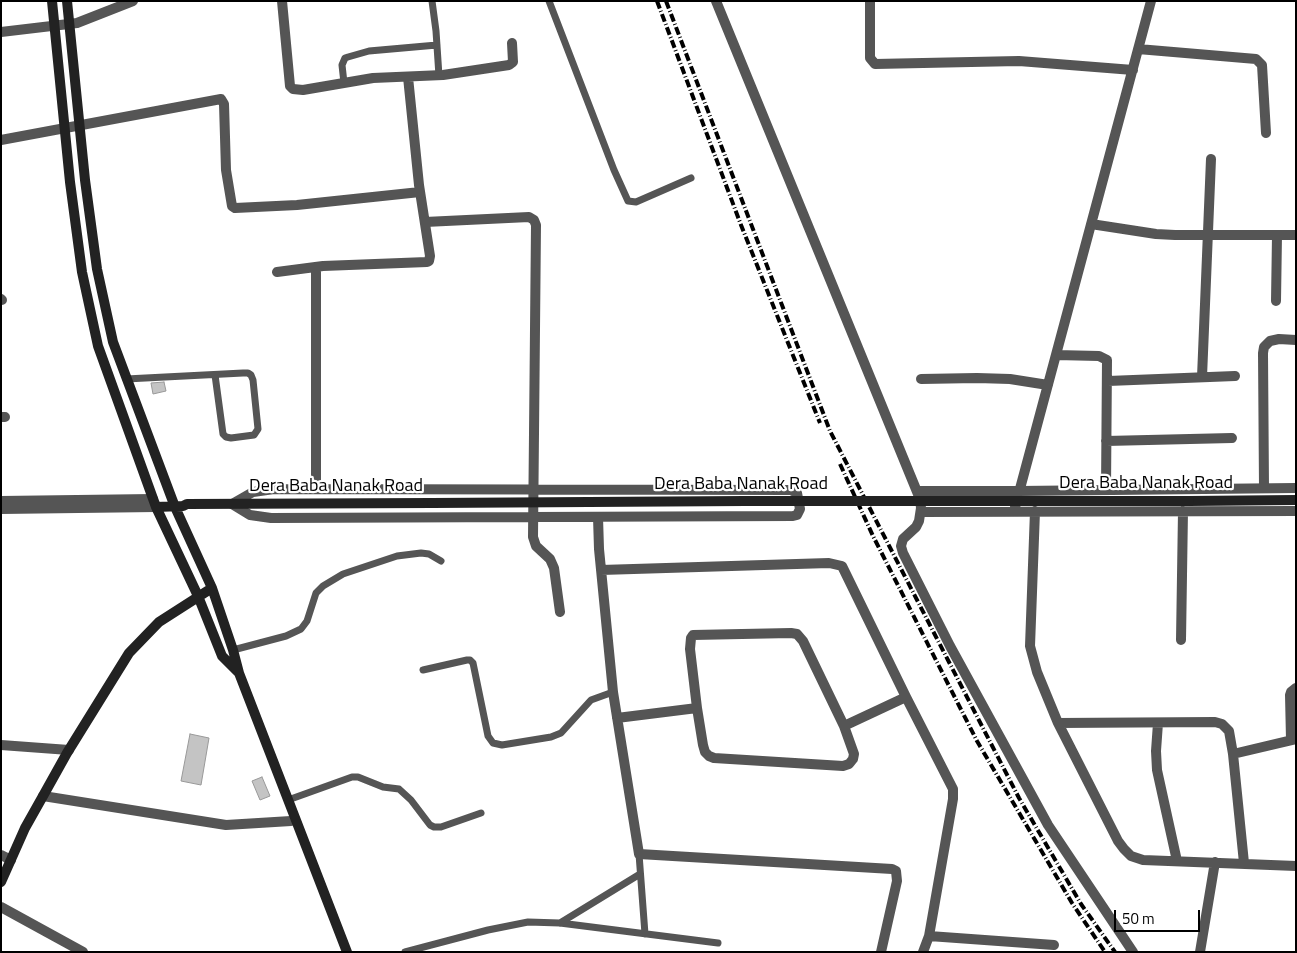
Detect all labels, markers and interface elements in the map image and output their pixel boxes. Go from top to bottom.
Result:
street label: Dera Baba Nanak Road [1059,473,1233,495]
street label: Dera Baba Nanak Road [654,474,828,496]
street label: Dera Baba Nanak Road [249,476,423,498]
scale bar [1117,900,1203,932]
text: 50 m [1122,907,1155,930]

